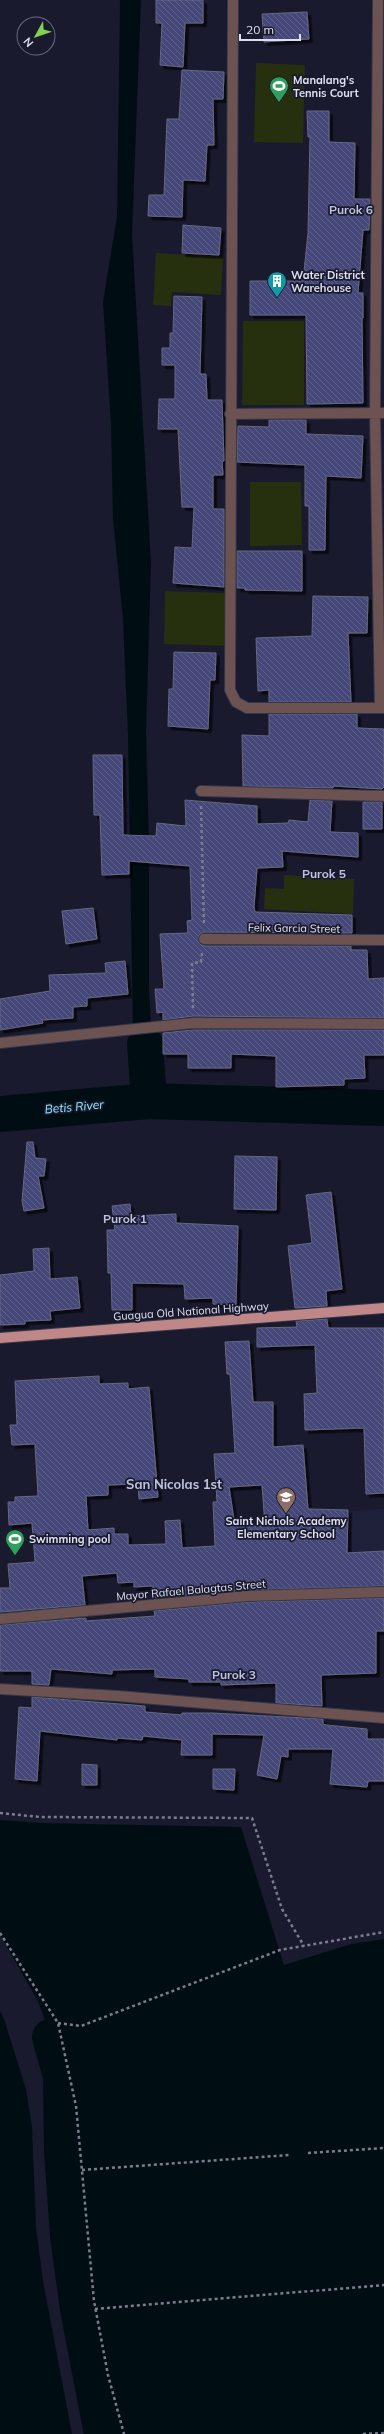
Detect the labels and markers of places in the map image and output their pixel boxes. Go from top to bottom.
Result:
place label: Manalang's Tennis Court [293,73,359,100]
sports icon: Manalang's Tennis Court [268,75,290,103]
place label: Water District Warehouse [291,268,365,295]
building icon: Water District Warehouse [266,270,288,298]
school or university icon: Saint Nichols Academy Elementary School [275,1486,297,1514]
place label: Saint Nichols Academy Elementary School [225,1514,347,1541]
sports icon: Swimming pool [4,1528,26,1556]
place label: Swimming pool [29,1532,111,1546]

